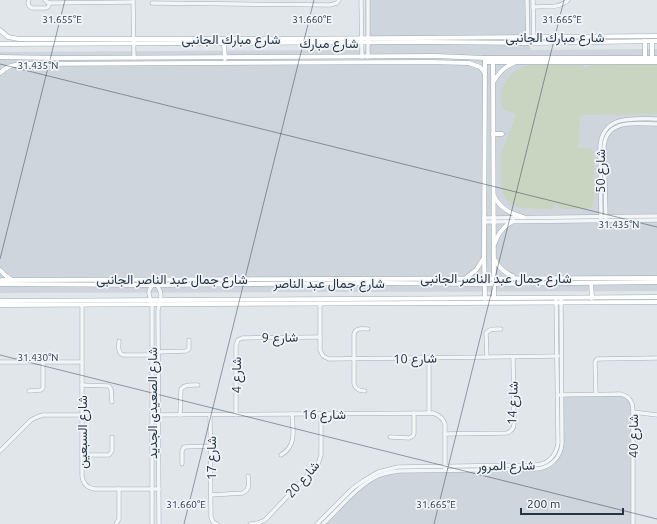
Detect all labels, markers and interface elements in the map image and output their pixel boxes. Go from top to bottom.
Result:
text: 31.655°E [42,14,82,25]
text: 31.660°E [292,14,332,25]
text: 31.665°E [542,14,582,25]
street label: شارع مبارك الجانبى [506,30,604,47]
street label: شارع مبارك الجانبى [182,32,280,49]
street label: شارع مبارك [300,36,358,53]
text: 31.435°N [17,60,59,71]
street label: شارع 50 [593,149,610,193]
text: 31.435°N [598,219,640,230]
street label: شارع جمال عبد الناصر الجانبى [420,271,572,288]
street label: شارع جمال عبد الناصر الجانبى [96,272,248,289]
street label: شارع جمال عبد الناصر [272,276,385,293]
street label: شارع 9 [262,330,298,347]
street label: شارع الصعيدى الجديد [145,347,162,459]
street label: شارع 10 [393,351,437,368]
text: 31.430°N [17,352,59,363]
street label: شارع 4 [229,357,246,393]
street label: شارع 14 [504,381,523,425]
street label: شارع السبعين [75,395,92,469]
street label: شارع 16 [302,407,346,424]
street label: شارع 40 [626,414,643,458]
street label: شارع 17 [204,436,221,480]
street label: شارع المرور [476,457,535,476]
street label: شارع 20 [282,458,324,502]
scale bar [521,490,623,516]
text: 200 m [527,497,560,510]
text: 31.660°E [166,499,206,510]
text: 31.665°E [416,499,456,510]

